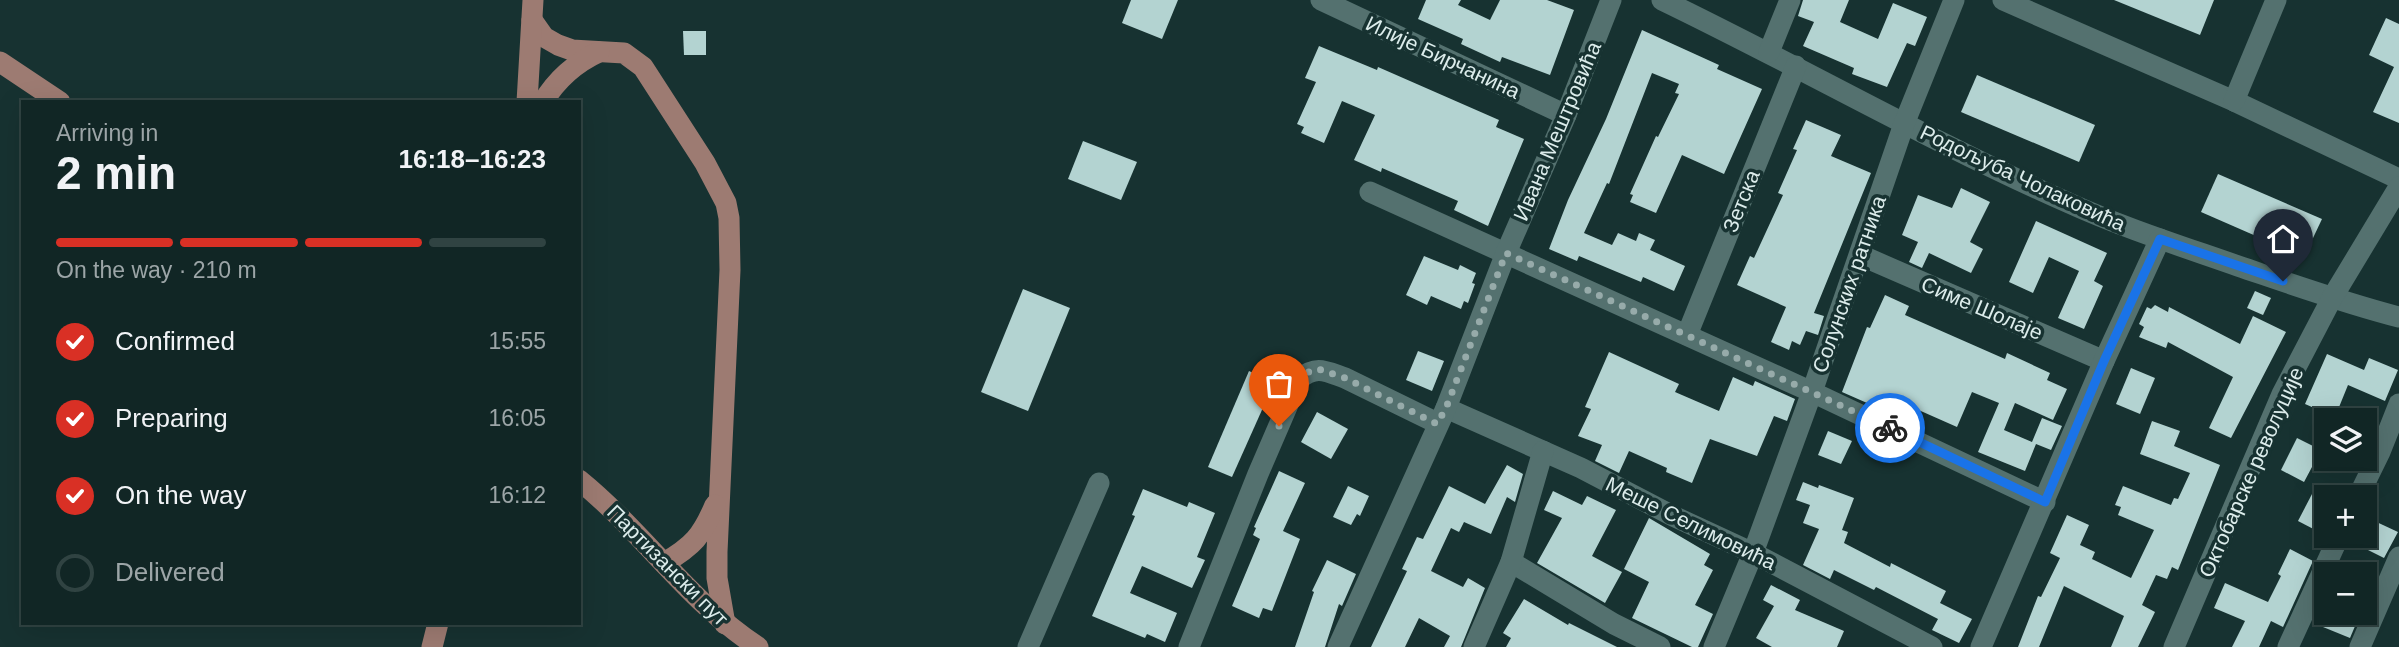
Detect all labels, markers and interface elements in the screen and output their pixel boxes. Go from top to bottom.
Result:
street label: Илије Бирчанина [1362,11,1524,103]
street label: Ивана Мештровића [1509,38,1605,224]
text: Arriving in [56,120,158,146]
street label: Родољуба Чолаковића [1917,120,2129,236]
text: 16:18–16:23 [399,144,546,174]
text: 2 min [56,147,176,199]
street label: Зетска [1718,166,1764,235]
street label: Солунских ратника [1808,192,1890,376]
pin [2253,209,2313,281]
icon: home [2264,220,2302,258]
text: On the way · 210 m [56,257,257,283]
street label: Симе Шолаје [1918,272,2046,344]
icon: check [56,323,94,361]
text: Confirmed [115,326,235,356]
text: 15:55 [488,328,546,354]
pin [1249,354,1309,426]
street label: Октобарске револуције [2194,363,2308,581]
icon: bag [1260,365,1298,403]
courier [1855,393,1925,463]
icon: check [56,400,94,438]
text: Preparing [115,403,228,433]
text: 16:05 [488,405,546,431]
map controls [2314,408,2377,625]
button: layers [2314,408,2377,471]
icon: bike [1871,409,1909,447]
street label: Меше Селимовића [1602,472,1780,574]
icon: check [56,477,94,515]
text: On the way [115,480,247,510]
text: 16:12 [488,482,546,508]
button: + [2314,485,2377,548]
street label: Партизански пут [603,500,733,630]
text: Delivered [115,557,225,587]
button: − [2314,562,2377,625]

